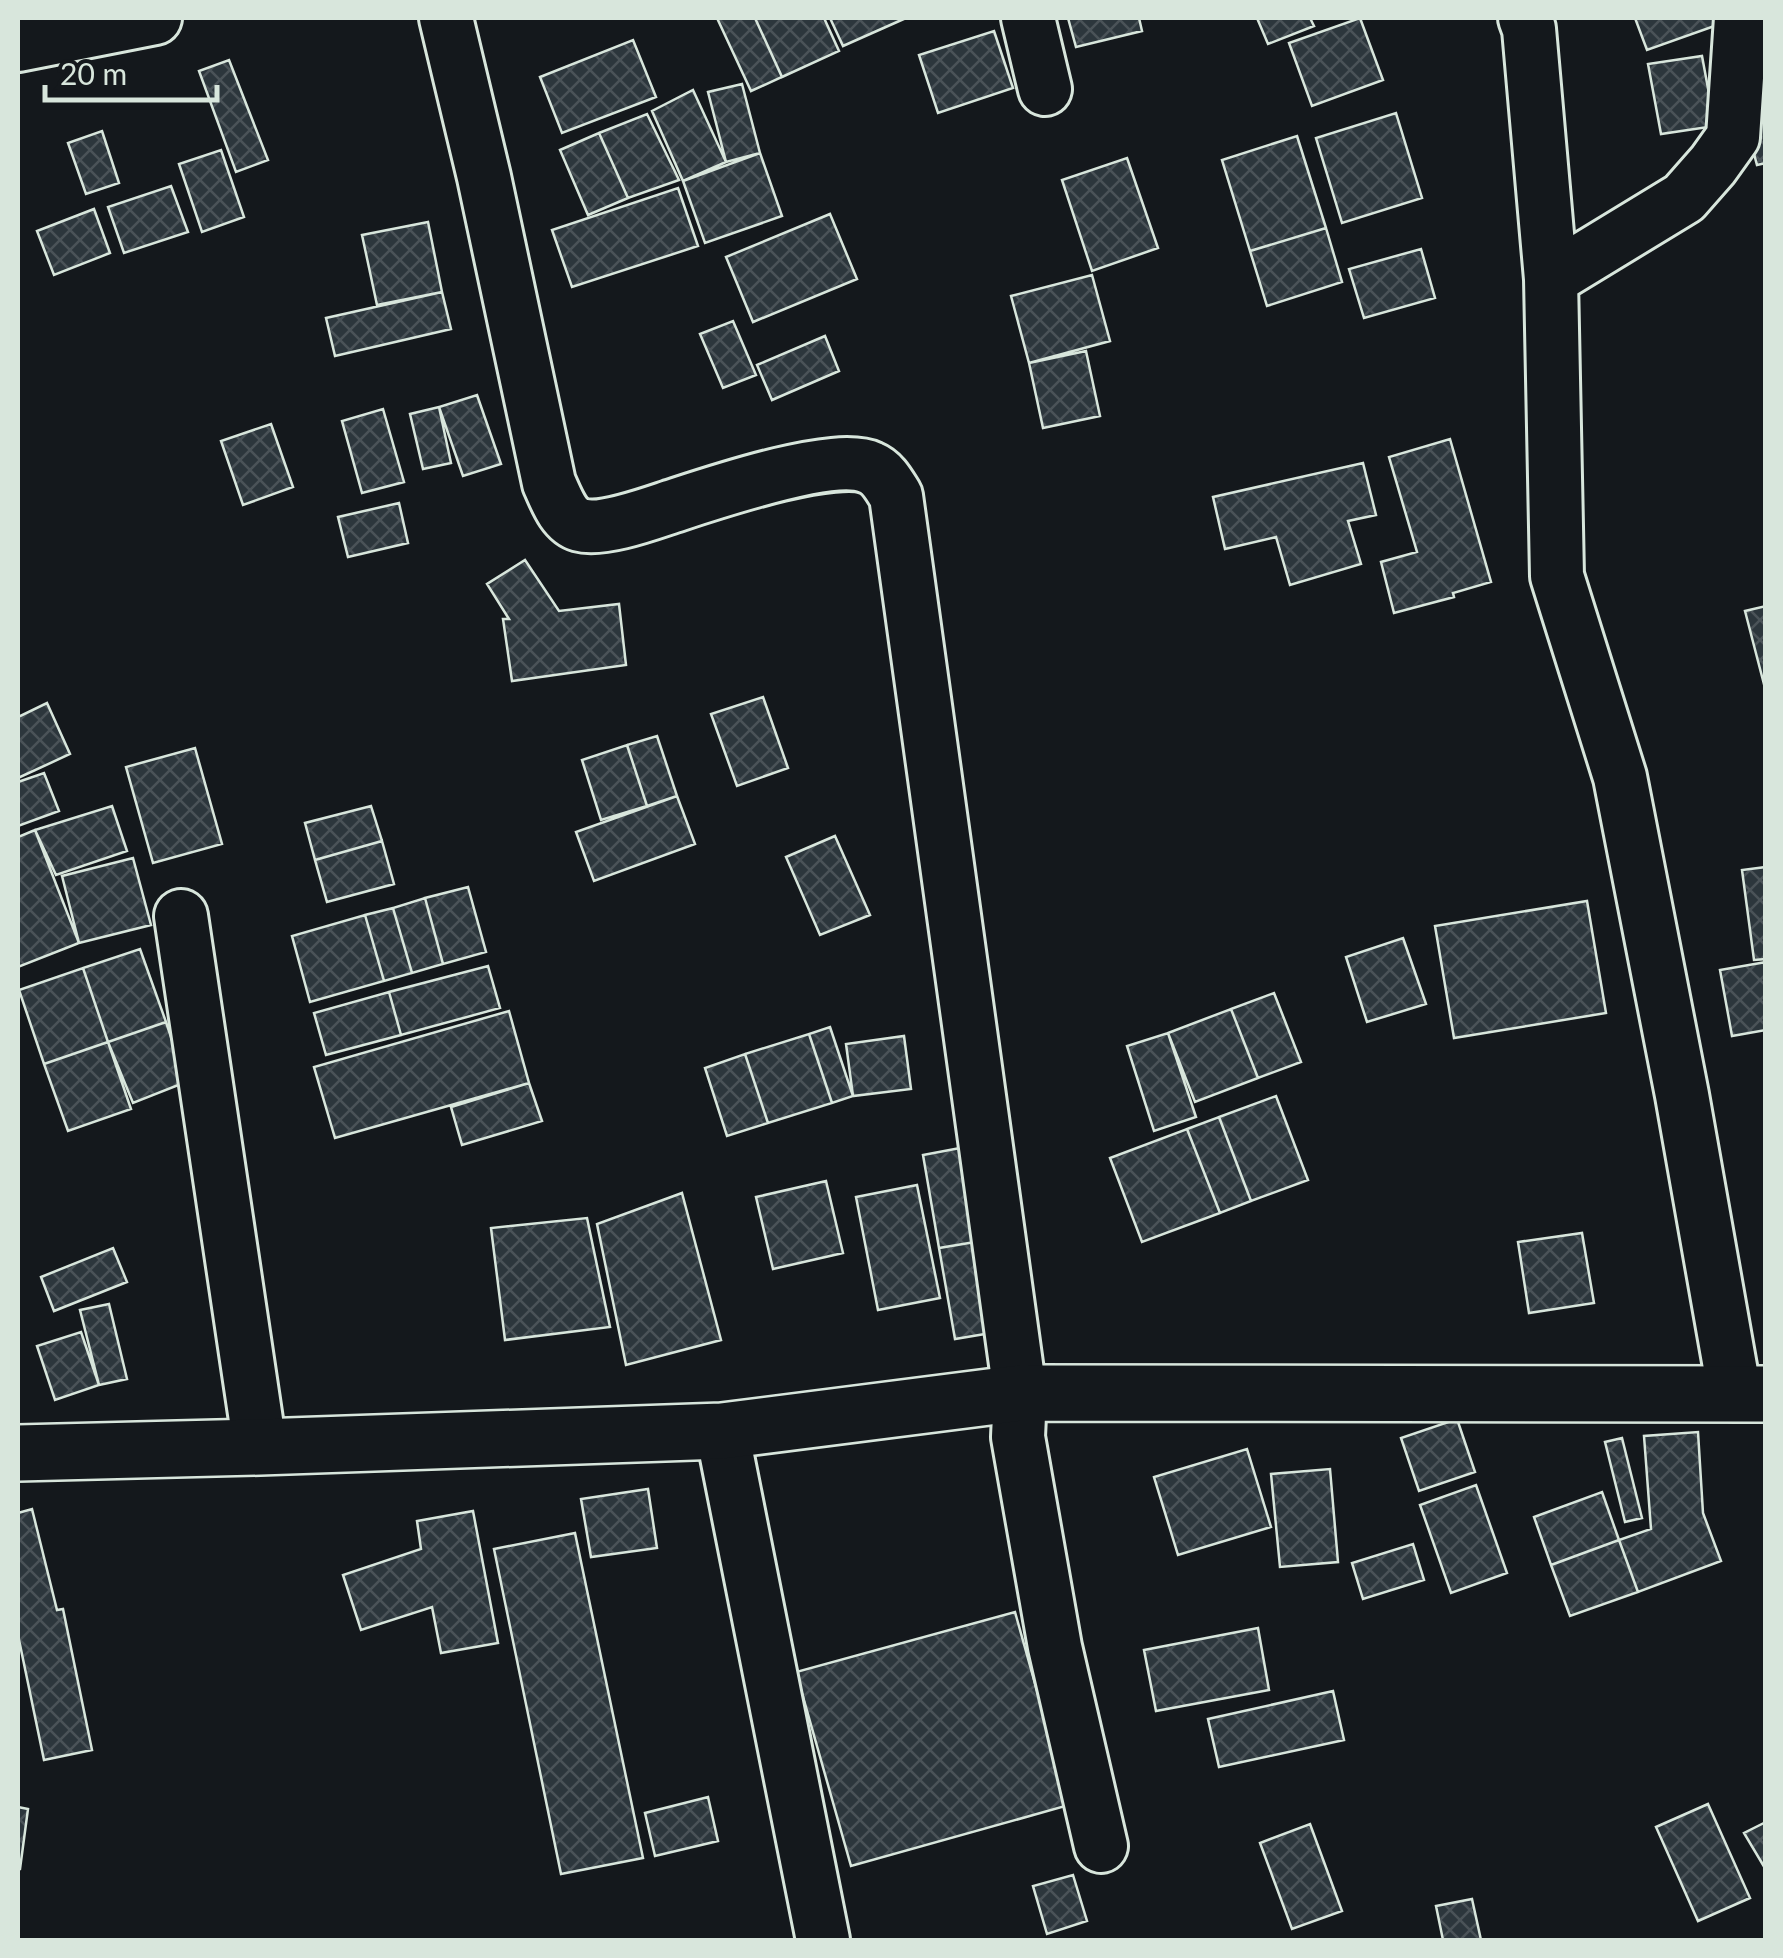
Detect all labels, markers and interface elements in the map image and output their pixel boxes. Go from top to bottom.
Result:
scale bar [45,40,218,102]
text: 20 m [60,55,127,91]

